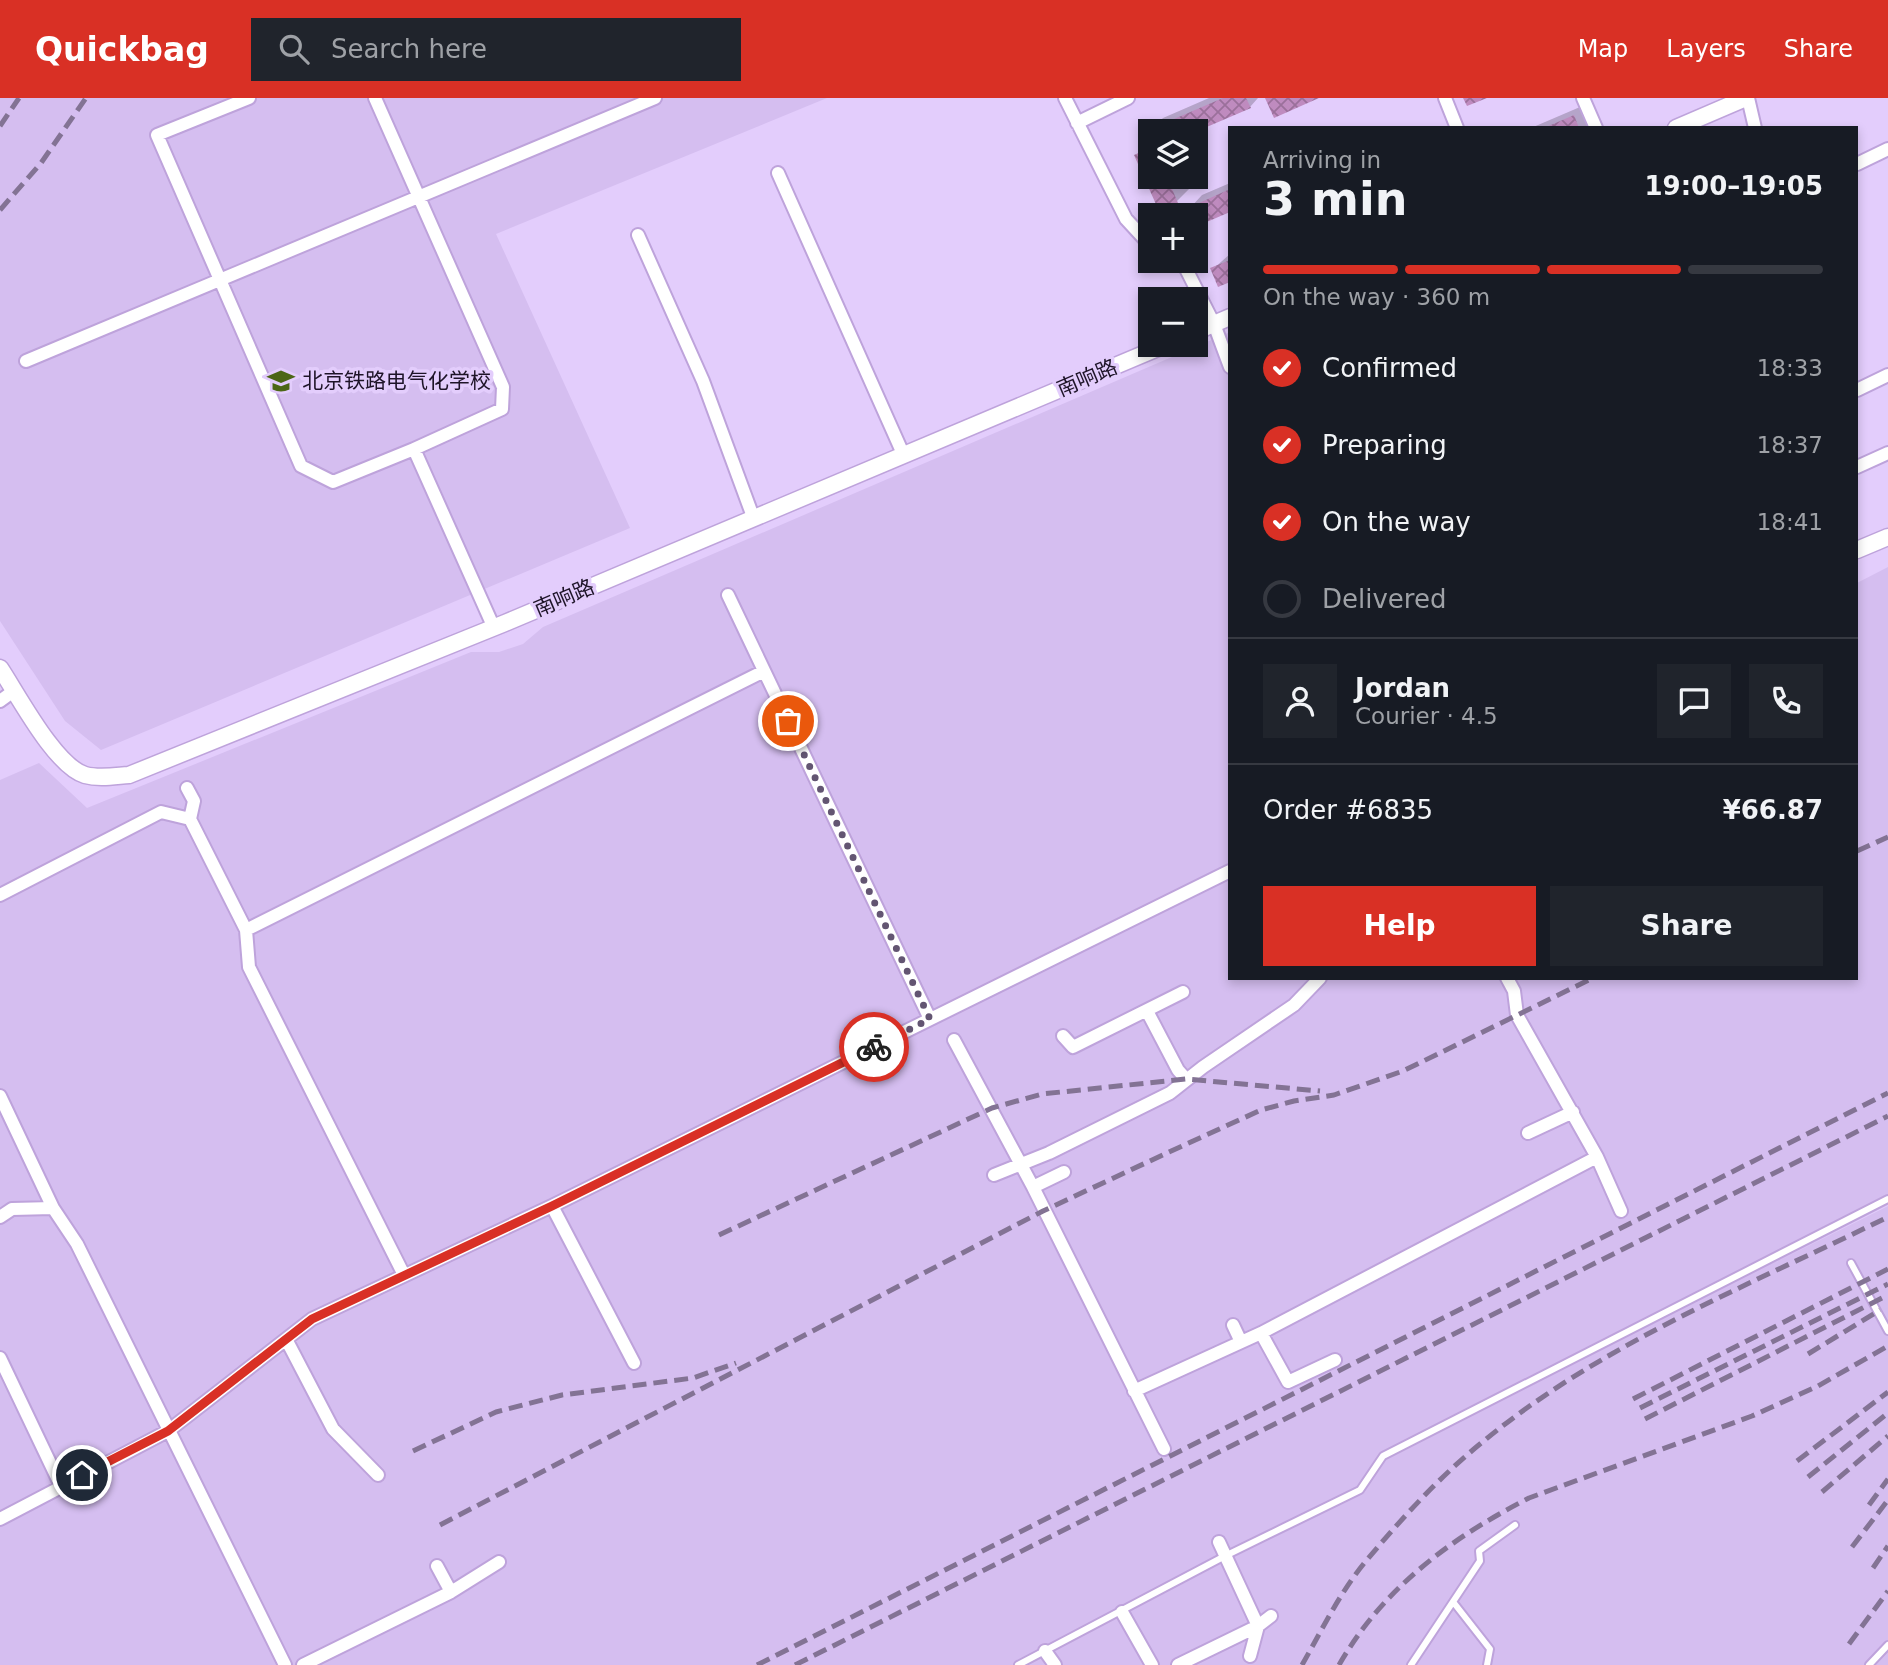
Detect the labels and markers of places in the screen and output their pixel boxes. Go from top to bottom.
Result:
school or university icon: 北京铁路电气化学校 [266,366,296,396]
place label: 北京铁路电气化学校 [302,369,491,393]
pin [758,691,818,751]
pin [52,1445,112,1505]

